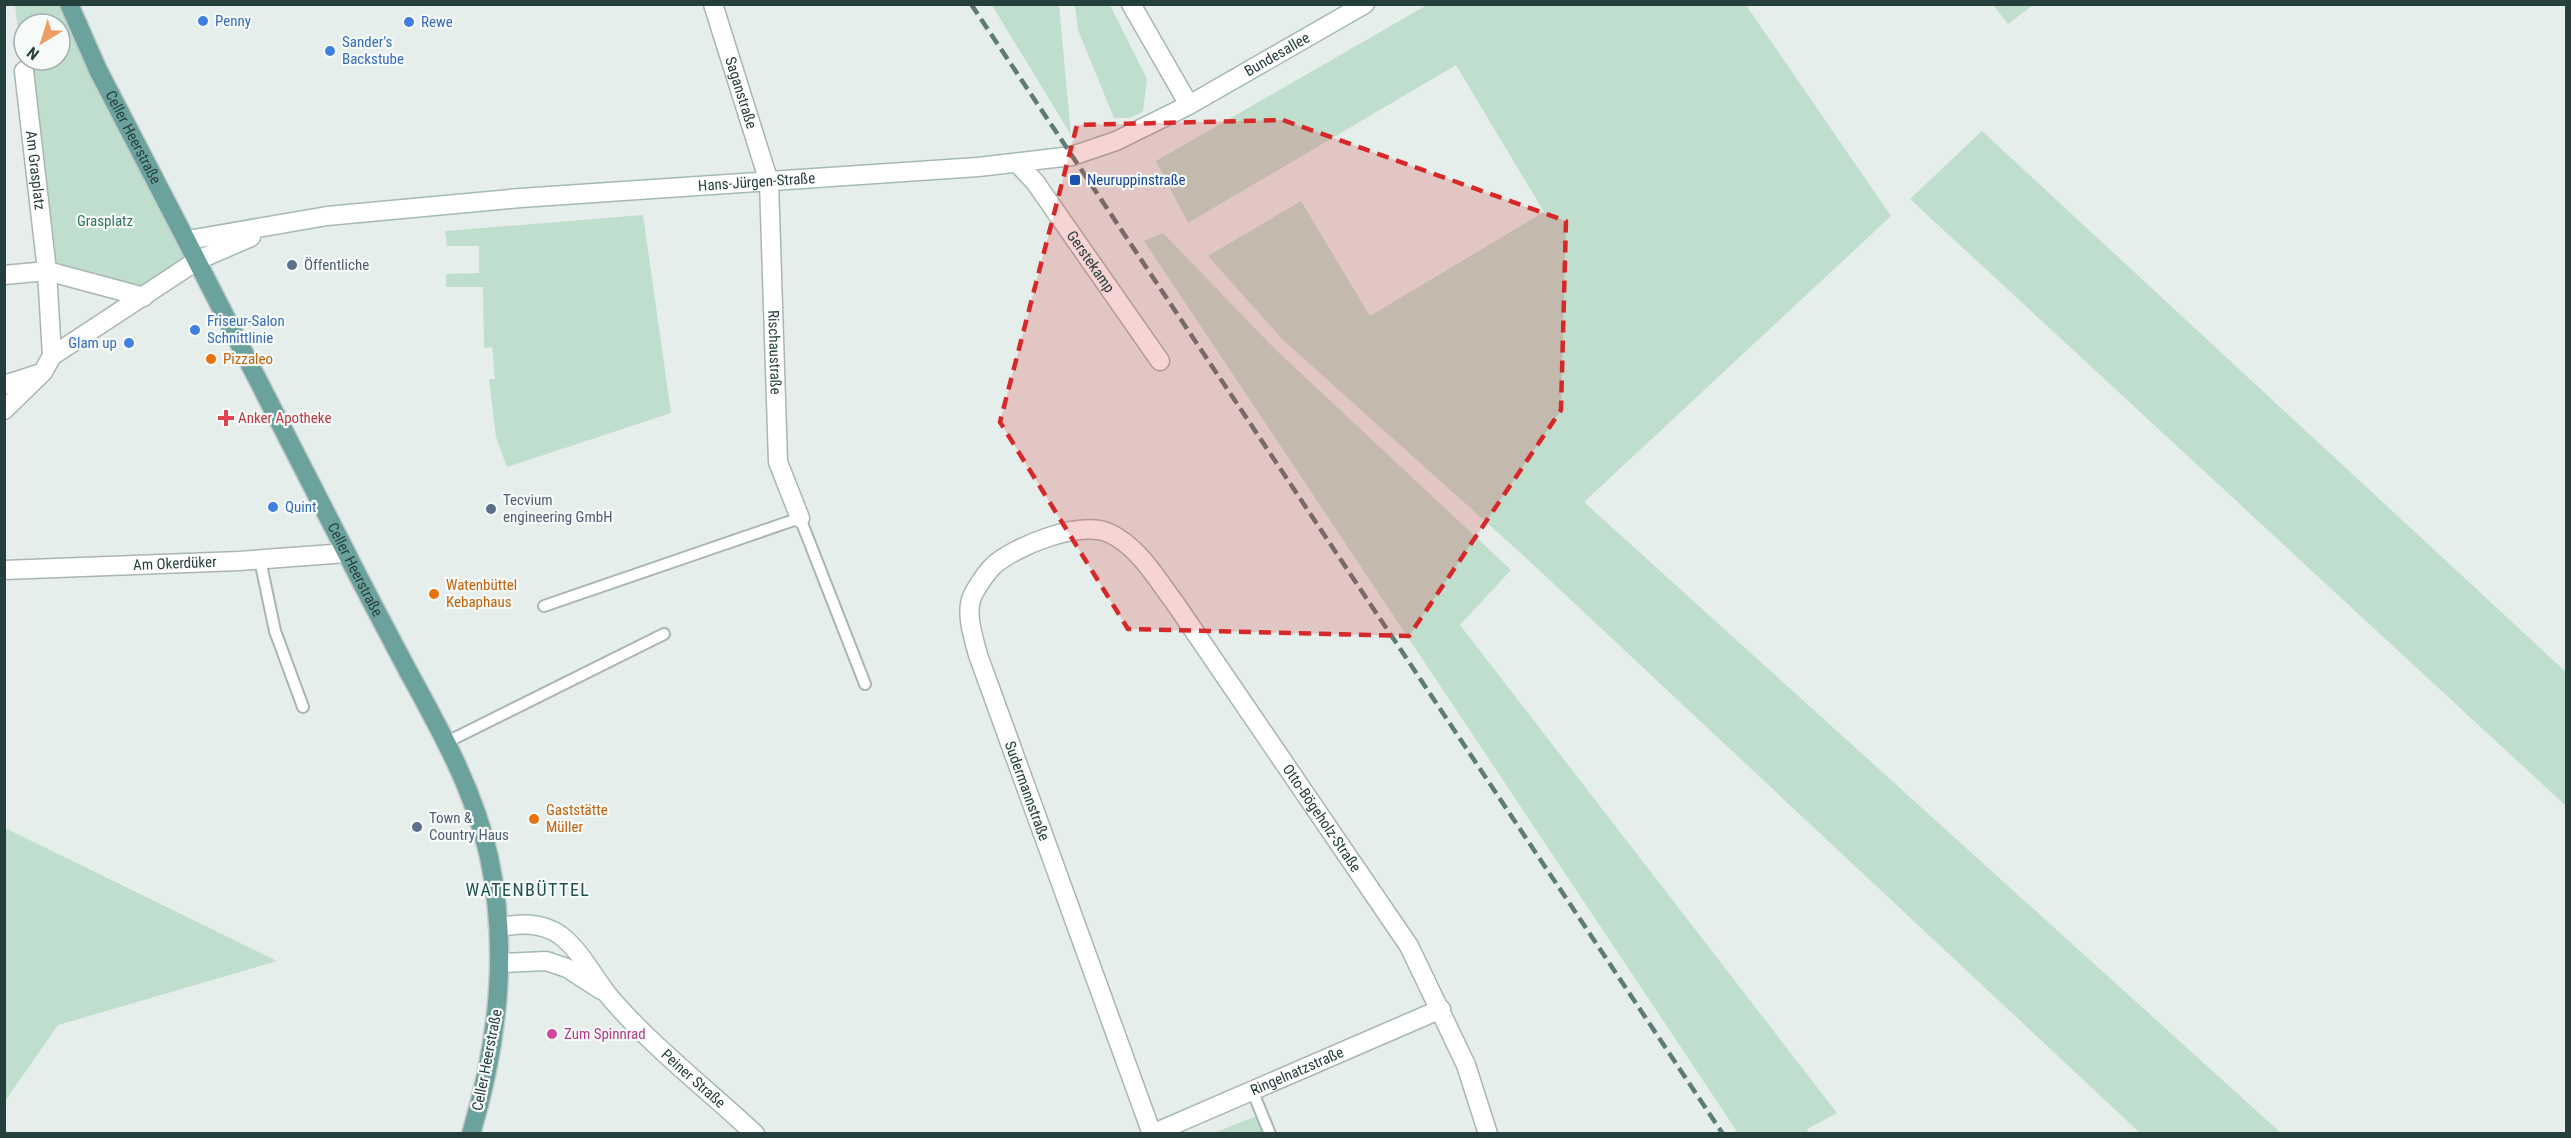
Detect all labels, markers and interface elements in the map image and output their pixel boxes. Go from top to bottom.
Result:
north arrow [12,12,72,72]
place label: Penny [215,12,251,30]
place label: Rewe [421,13,453,31]
marker: Penny [196,14,210,28]
marker: Rewe [402,15,416,29]
street label: Bundesallee [1241,29,1313,80]
place label: Sander's Backstube [342,33,404,68]
text: N [23,43,43,64]
marker: Sander's Backstube [323,44,337,58]
street label: Saganstraße [721,54,761,131]
street label: Celler Heerstraße [101,87,165,187]
street label: Am Grasplatz [22,130,49,211]
street label: Hans-Jürgen-Straße [697,169,816,195]
place label: Neuruppinstraße [1087,171,1186,189]
marker: Neuruppinstraße [1068,173,1082,187]
park label: Grasplatz [77,212,133,230]
street label: Gerstekamp [1063,227,1119,296]
place label: Öffentliche [304,256,369,274]
marker: Öffentliche [285,258,299,272]
street label: Rischaustraße [764,310,785,395]
place label: Friseur-Salon Schnittlinie [207,312,285,347]
marker: Friseur-Salon Schnittlinie [188,323,202,337]
place label: Glam up [68,334,117,352]
marker: Glam up [122,336,136,350]
place label: Pizzaleo [223,350,273,368]
marker: Pizzaleo [204,352,218,366]
place label: Anker Apotheke [238,409,332,427]
marker: Anker Apotheke [219,411,233,425]
place label: Tecvium engineering GmbH [503,491,612,526]
place label: Quint [285,498,316,516]
marker: Quint [266,500,280,514]
marker: Tecvium engineering GmbH [484,502,498,516]
street label: Celler Heerstraße [323,520,387,620]
street label: Am Okerdüker [133,553,217,574]
place label: Watenbüttel Kebaphaus [446,576,517,611]
marker: Watenbüttel Kebaphaus [427,587,441,601]
street label: Sudermannstraße [1001,739,1053,843]
street label: Otto-Bögeholz-Straße [1279,761,1365,875]
place label: Gaststätte Müller [546,801,608,836]
place label: Town & Country Haus [429,809,509,844]
marker: Gaststätte Müller [527,812,541,826]
marker: Town & Country Haus [410,820,424,834]
district label: WATENBÜTTEL [466,879,590,900]
street label: Celler Heerstraße [468,1008,506,1112]
place label: Zum Spinnrad [564,1025,646,1043]
marker: Zum Spinnrad [545,1027,559,1041]
street label: Ringelnatzstraße [1248,1043,1346,1099]
street label: Peiner Straße [658,1045,729,1112]

